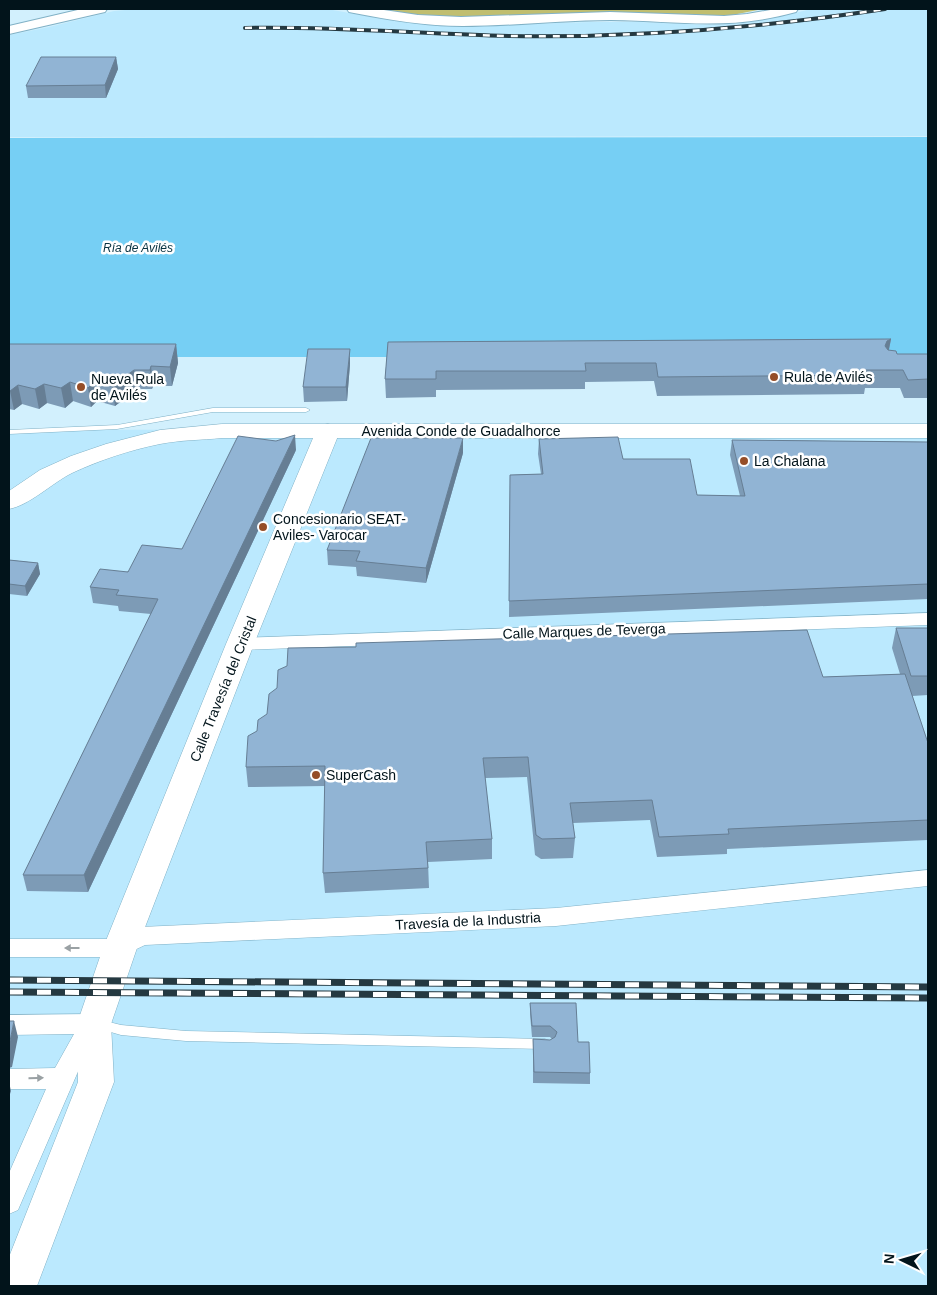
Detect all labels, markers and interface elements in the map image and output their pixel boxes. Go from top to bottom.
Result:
water label: Ría de Avilés [103,241,173,255]
place label: Rula de Avilés [784,369,872,385]
place label: Nueva Rula de Avilés [91,371,164,403]
marker: Rula de Avilés [768,371,780,383]
marker: Nueva Rula de Avilés [75,381,87,393]
street label: Avenida Conde de Guadalhorce [361,423,561,439]
place label: La Chalana [754,453,826,469]
marker: La Chalana [738,455,750,467]
place label: Concesionario SEAT- Aviles- Varocar [273,511,406,543]
marker: Concesionario SEAT- Aviles- Varocar [257,521,269,533]
street label: Calle Travesía del Cristal [186,614,260,764]
street label: Calle Marques de Teverga [502,620,666,642]
place label: SuperCash [326,767,396,783]
marker: SuperCash [310,769,322,781]
street label: Travesía de la Industria [395,909,541,933]
one-way arrow [63,944,79,952]
one-way arrow [28,1074,44,1082]
north arrow [877,1235,927,1285]
text: N [881,1253,897,1265]

